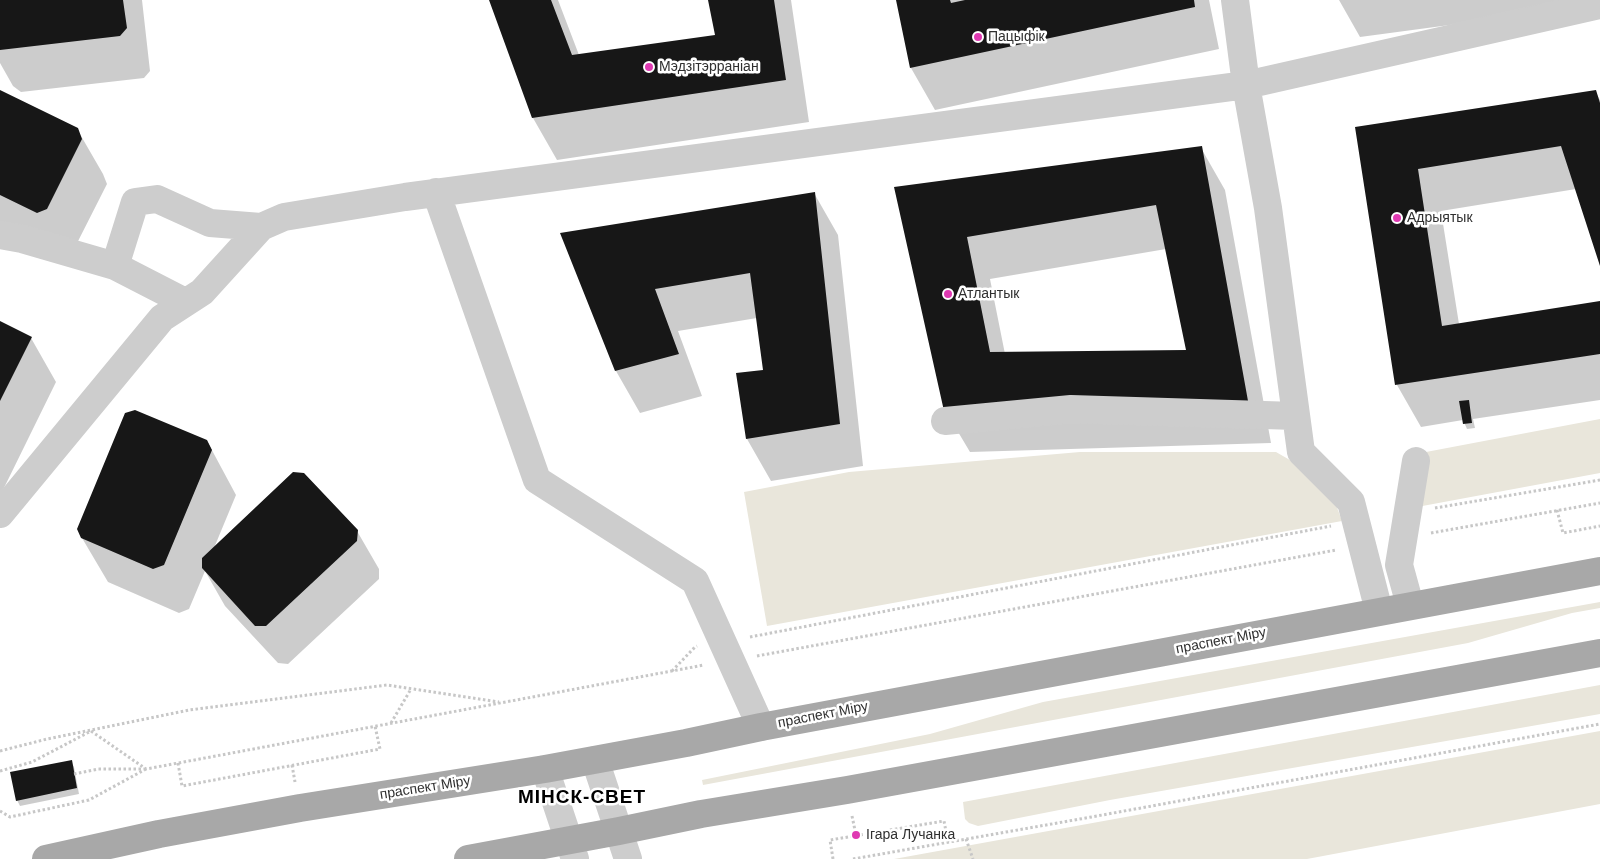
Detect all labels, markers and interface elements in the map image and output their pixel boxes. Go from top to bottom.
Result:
place label: Пацыфік [988,29,1045,45]
marker: Пацыфік [972,31,984,43]
place label: Мэдзітэрраніан [659,59,759,75]
marker: Мэдзітэрраніан [643,61,655,73]
place label: Адрыятык [1407,210,1473,226]
marker: Адрыятык [1391,212,1403,224]
place label: Атлантык [958,286,1019,302]
marker: Атлантык [942,288,954,300]
street label: праспект Міру [1174,624,1268,658]
street label: праспект Міру [776,698,870,732]
street label: праспект Міру [378,773,472,803]
district label: МІНСК-СВЕТ [517,787,647,809]
place label: Ігара Лучанка [866,827,955,843]
marker: Ігара Лучанка [850,829,862,841]

